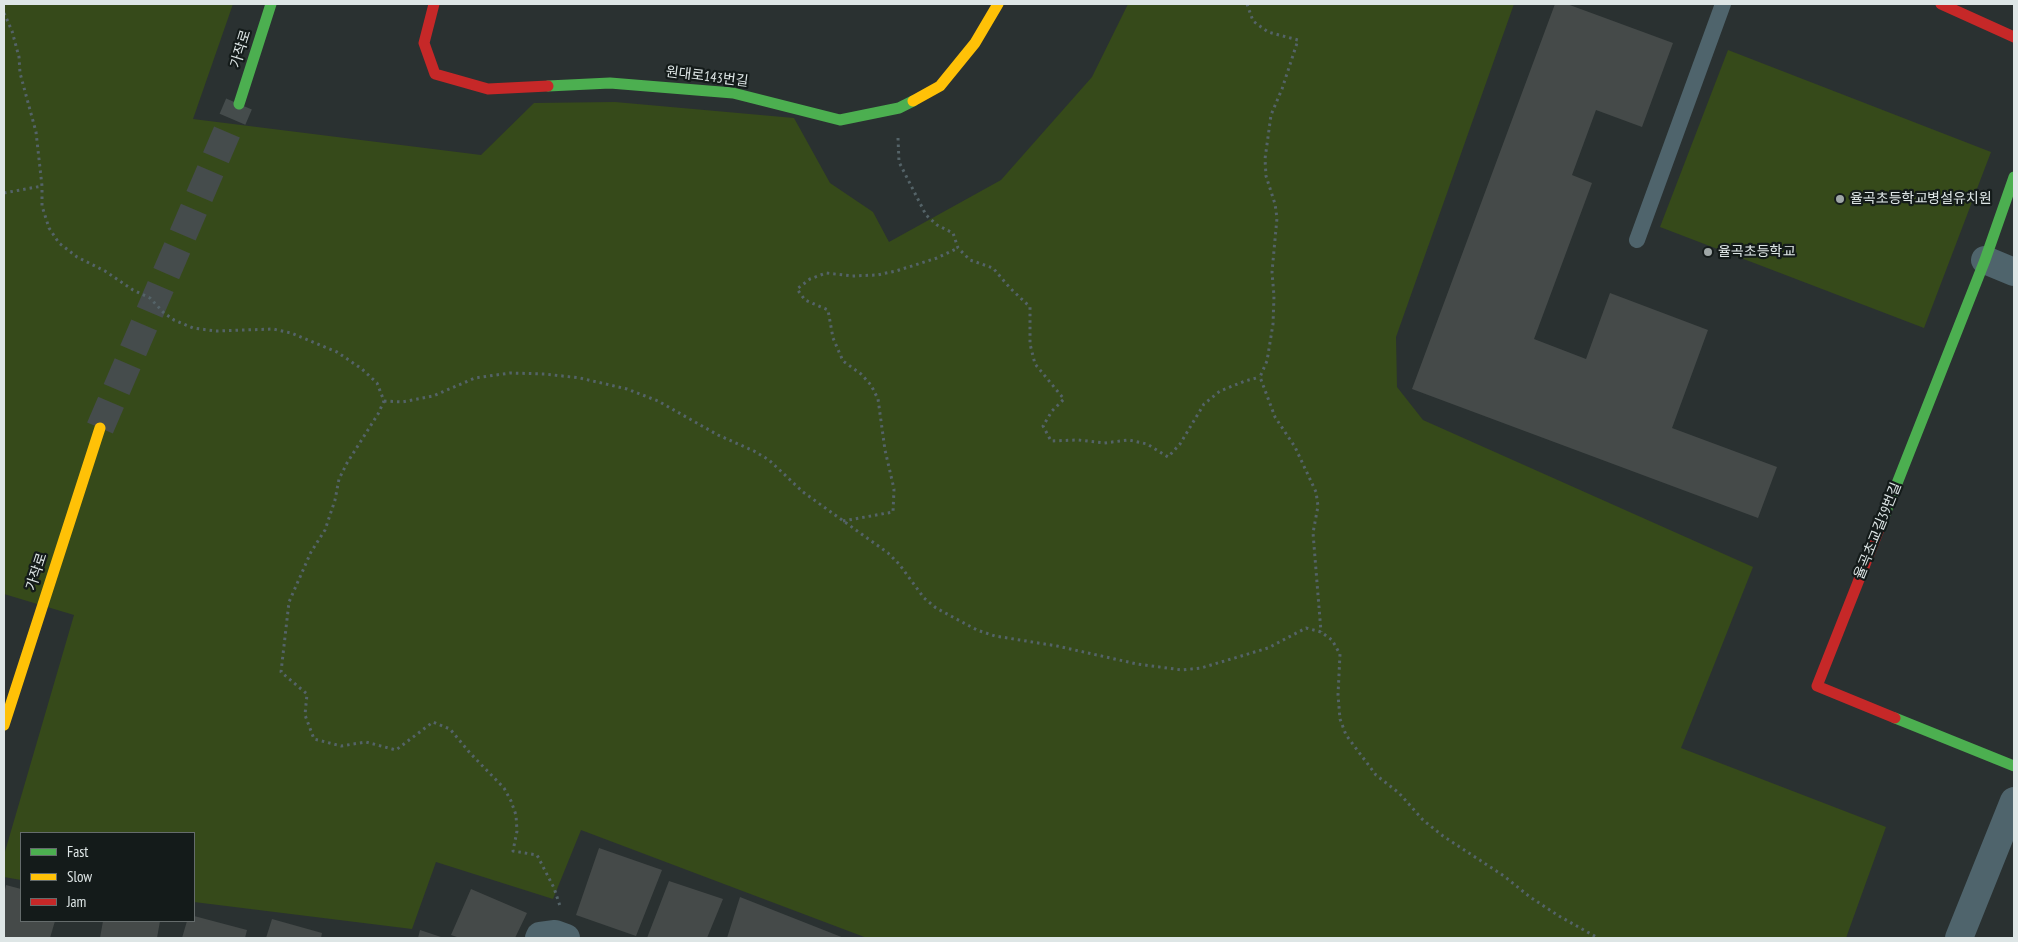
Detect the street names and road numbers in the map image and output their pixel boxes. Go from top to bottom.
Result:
street label: 가작로 [227,28,255,70]
street label: 원대로143번길 [665,64,749,90]
street label: 율곡초교길39번길 [1851,480,1905,582]
street label: 가작로 [23,551,51,593]

